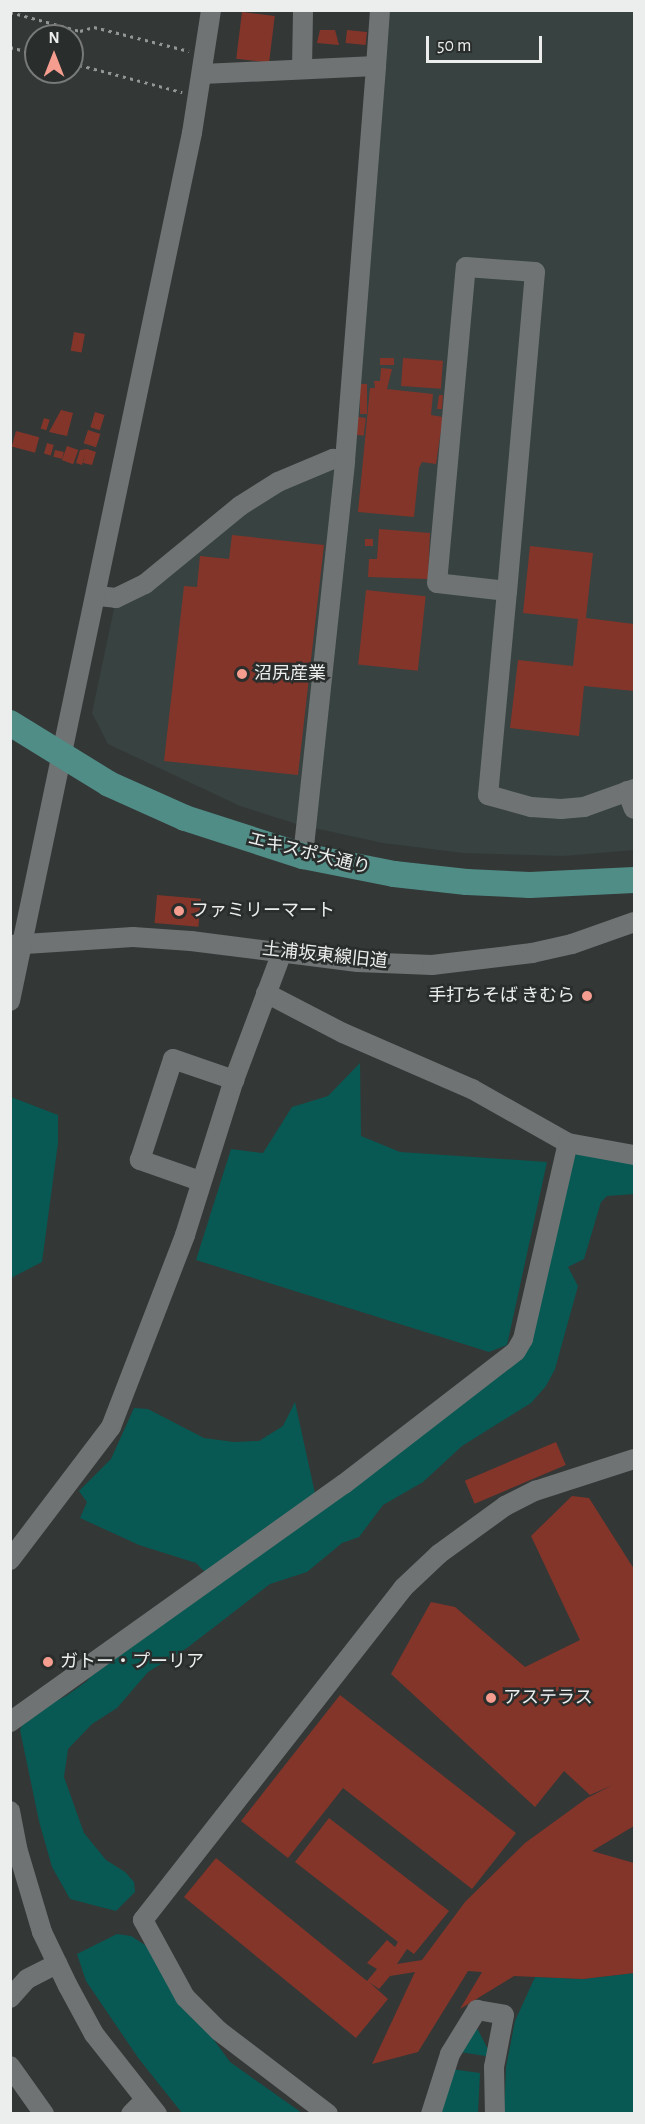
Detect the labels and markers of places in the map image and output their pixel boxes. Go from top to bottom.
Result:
place label: 沼尻産業 [254,663,326,685]
marker: 沼尻産業 [235,667,249,681]
place label: ファミリーマート [191,900,335,922]
marker: ファミリーマート [172,904,186,918]
place label: 手打ちそば きむら [428,985,575,1007]
marker: 手打ちそば きむら [580,989,594,1003]
place label: ガトー・プーリア [60,1651,204,1673]
marker: ガトー・プーリア [41,1655,55,1669]
place label: アステラス [503,1687,593,1709]
marker: アステラス [484,1691,498,1705]

